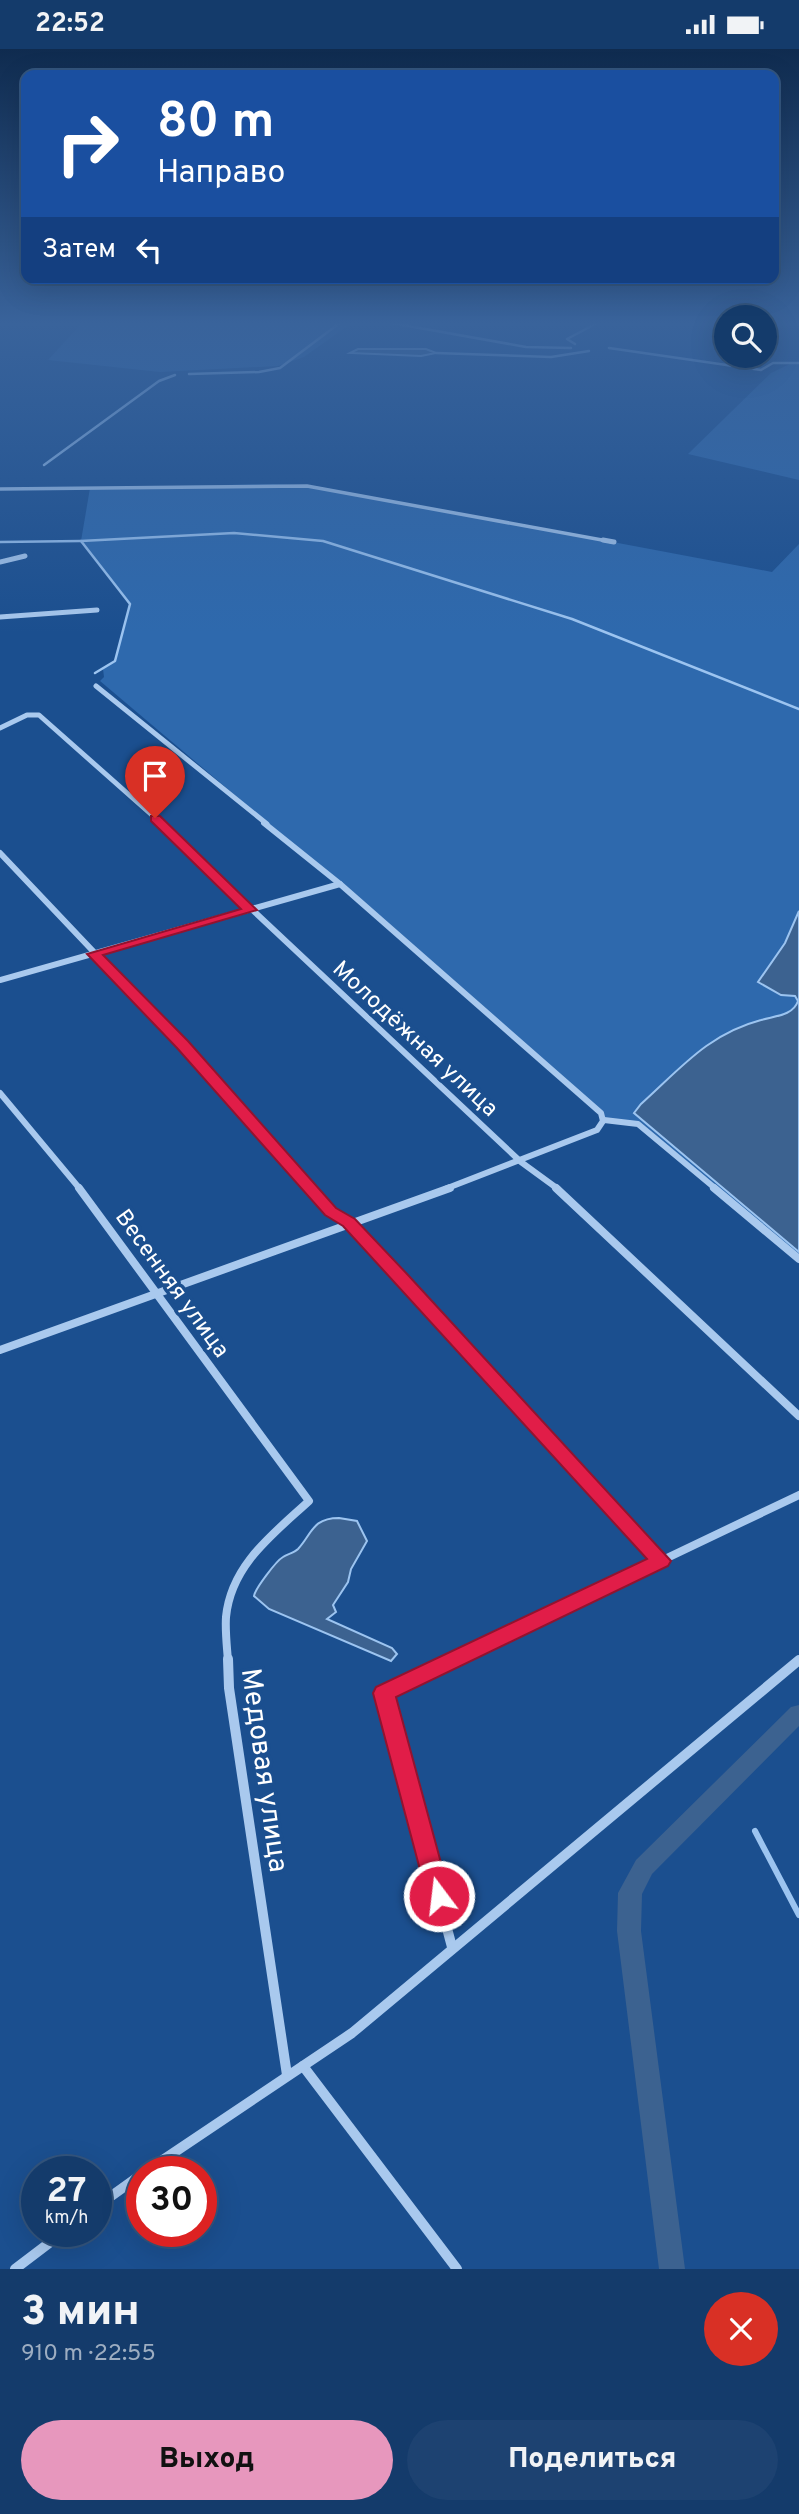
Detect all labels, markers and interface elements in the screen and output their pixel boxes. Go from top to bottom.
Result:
text: 22:52 [35,8,105,41]
text: 80 m [157,93,274,155]
icon: right [42,98,133,189]
text: Направо [157,154,285,194]
icon: left [130,231,168,269]
text: Затем [42,234,116,267]
map controls [714,305,777,368]
button: search [714,305,777,368]
pin [125,746,185,818]
icon: arrive [136,757,174,795]
street label: Молодёжная улица [325,956,503,1124]
street label: Весенняя улица [107,1205,235,1364]
street label: Медовая улица [231,1666,295,1875]
position arrow [402,1859,476,1933]
speed limit sign: 30 [126,2156,217,2247]
text: 27 [47,2170,86,2214]
text: km/h [45,2207,88,2230]
text: 3 мин [21,2287,140,2340]
button: close [704,2292,778,2366]
text: 910 m · 22:55 [21,2340,156,2369]
button: Выход [21,2420,393,2500]
button: Поделиться [407,2420,778,2500]

